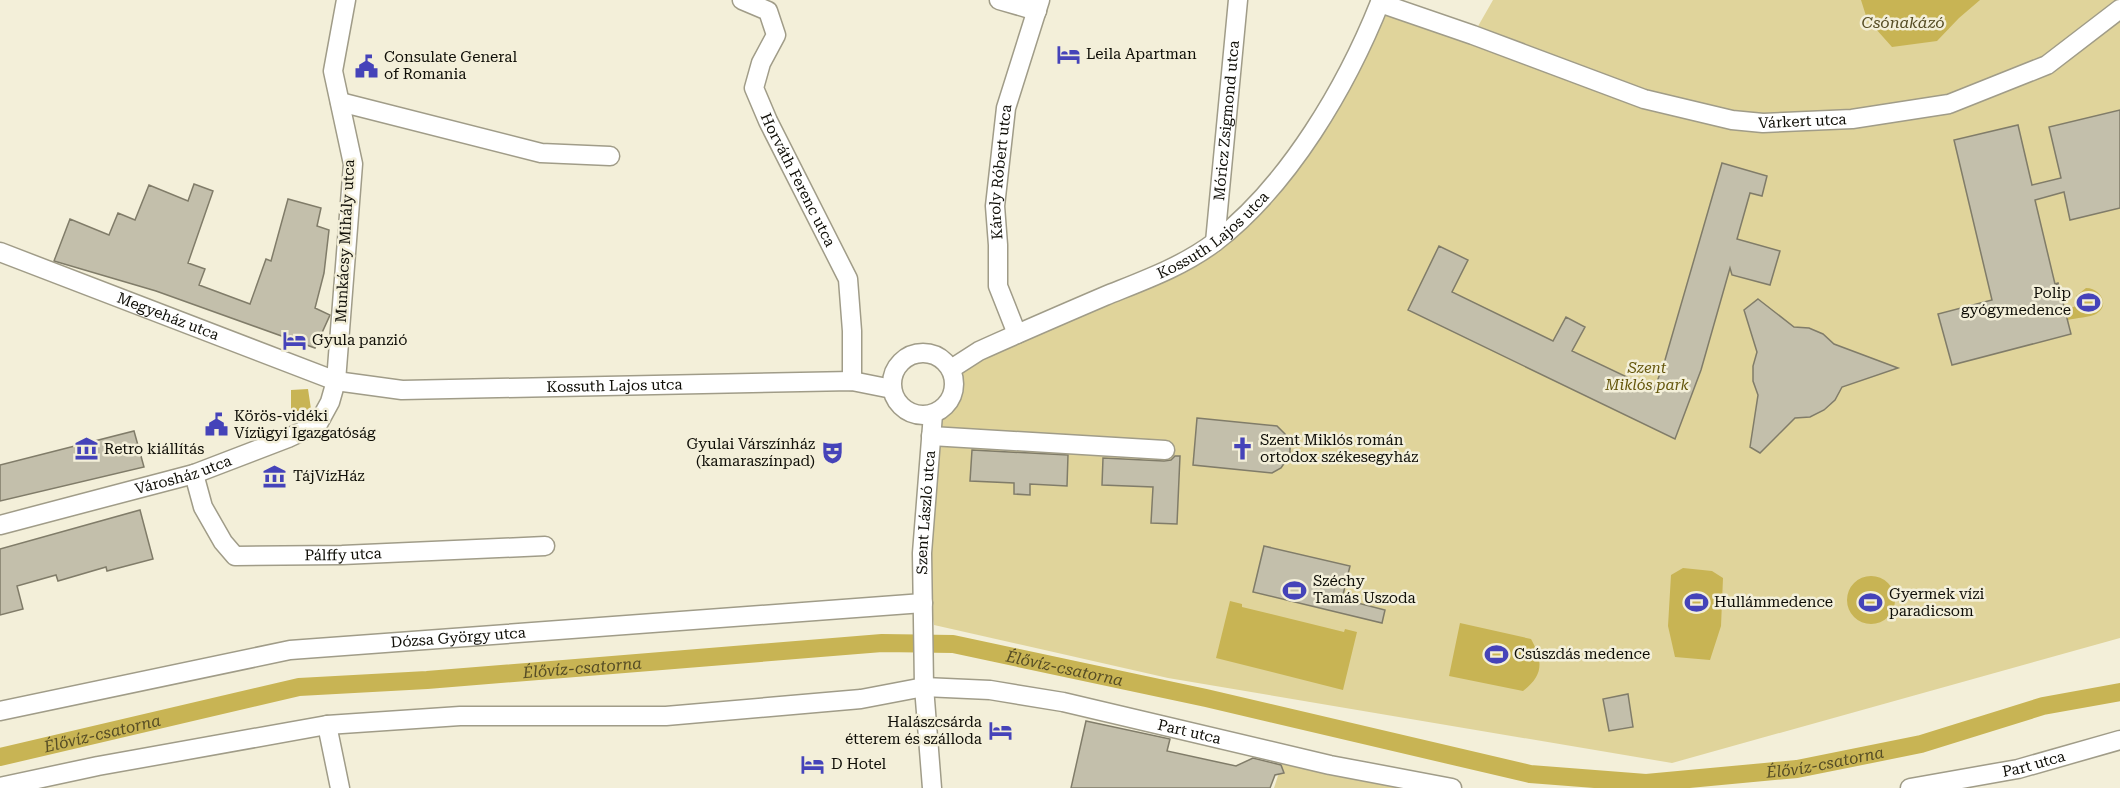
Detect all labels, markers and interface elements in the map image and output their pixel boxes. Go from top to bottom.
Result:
water label: Csónakázó [1861,13,1945,32]
street label: Móricz Zsigmond utca [1210,40,1243,201]
hotel icon: Leila Apartman [1055,41,1081,67]
place label: Leila Apartman [1086,45,1197,63]
place label: Consulate General of Romania [384,48,517,83]
public building icon: Consulate General of Romania [353,53,379,79]
street label: Károly Róbert utca [986,103,1015,240]
street label: Horváth Ferenc utca [757,110,839,250]
street label: Várkert utca [1758,110,1847,132]
street label: Munkácsy Mihály utca [332,159,358,323]
street label: Kossuth Lajos utca [1154,188,1273,283]
place label: Polip gyógymedence [1961,284,2071,319]
street label: Megyeház utca [115,289,222,344]
sports icon: Polip gyógymedence [2076,289,2102,315]
hotel icon: Gyula panzió [281,327,307,353]
place label: Gyula panzió [312,331,407,349]
park label: Szent Miklós park [1604,359,1690,394]
street label: Kossuth Lajos utca [546,375,683,396]
place label: Körös-vidéki Vízügyi Igazgatóság [234,407,376,442]
public building icon: Körös-vidéki Vízügyi Igazgatóság [203,412,229,438]
place label: Szent Miklós román ortodox székesegyház [1260,431,1418,466]
place label: Gyulai Várszínház (kamaraszínpad) [686,435,815,470]
museum icon: Retro kiállítás [73,436,99,462]
church icon: Szent Miklós román ortodox székesegyház [1229,436,1255,462]
place label: Retro kiállítás [104,440,204,458]
theatre icon: Gyulai Várszínház (kamaraszínpad) [820,440,846,466]
street label: Szent László utca [913,450,939,575]
street label: Városház utca [133,451,234,498]
museum icon: TájVízHáz [262,463,288,489]
place label: TájVízHáz [293,467,365,485]
street label: Pálffy utca [304,544,382,564]
place label: Széchy Tamás Uszoda [1313,572,1416,607]
sports icon: Széchy Tamás Uszoda [1282,577,1308,603]
place label: Gyermek vízi paradicsom [1889,585,1984,620]
sports icon: Hullámmedence [1683,589,1709,615]
sports icon: Gyermek vízi paradicsom [1858,590,1884,616]
place label: Hullámmedence [1714,593,1833,611]
street label: Dózsa György utca [390,624,526,652]
sports icon: Csúszdás medence [1483,641,1509,667]
place label: Csúszdás medence [1514,645,1650,663]
water label: Élővíz-csatorna [1003,646,1125,690]
water label: Élővíz-csatorna [521,653,643,682]
water label: Élővíz-csatorna [41,710,163,756]
place label: Halászcsárda étterem és szálloda [845,713,982,748]
street label: Part utca [1156,716,1223,748]
hotel icon: Halászcsárda étterem és szálloda [987,718,1013,744]
water label: Élővíz-csatorna [1764,742,1886,781]
street label: Part utca [2001,747,2067,781]
hotel icon: D Hotel [800,751,826,777]
place label: D Hotel [831,755,886,773]

